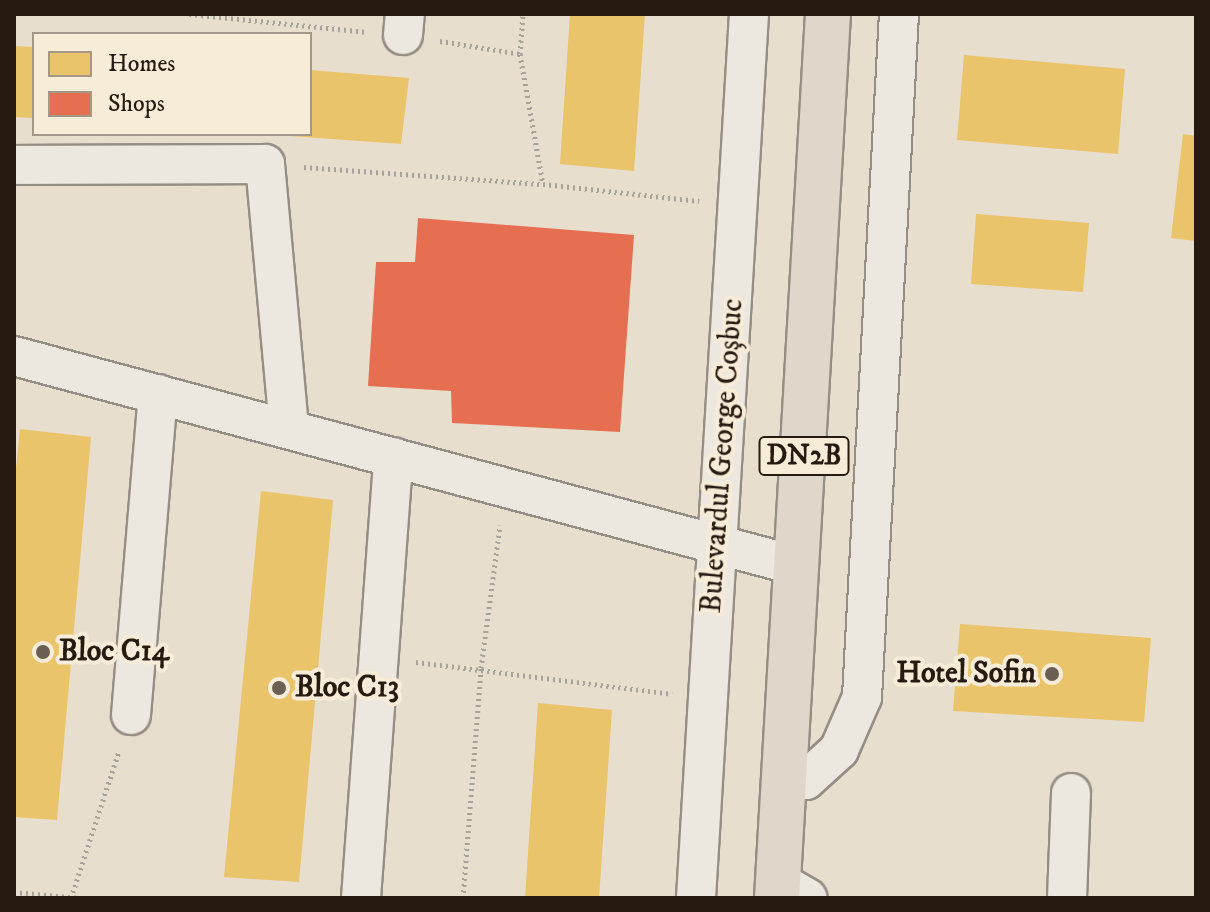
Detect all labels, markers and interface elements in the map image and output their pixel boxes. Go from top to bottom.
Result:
legend [32,32,312,136]
text: Homes [108,49,175,79]
text: Shops [108,89,165,119]
street label: Bulevardul George Coșbuc [694,298,752,614]
road number: DN2B [758,432,850,480]
place label: Bloc C14 [59,634,169,670]
marker: Bloc C14 [34,643,52,661]
place label: Hotel Sofin [896,656,1036,692]
marker: Hotel Sofin [1043,665,1061,683]
place label: Bloc C13 [295,670,399,706]
marker: Bloc C13 [270,679,288,697]

